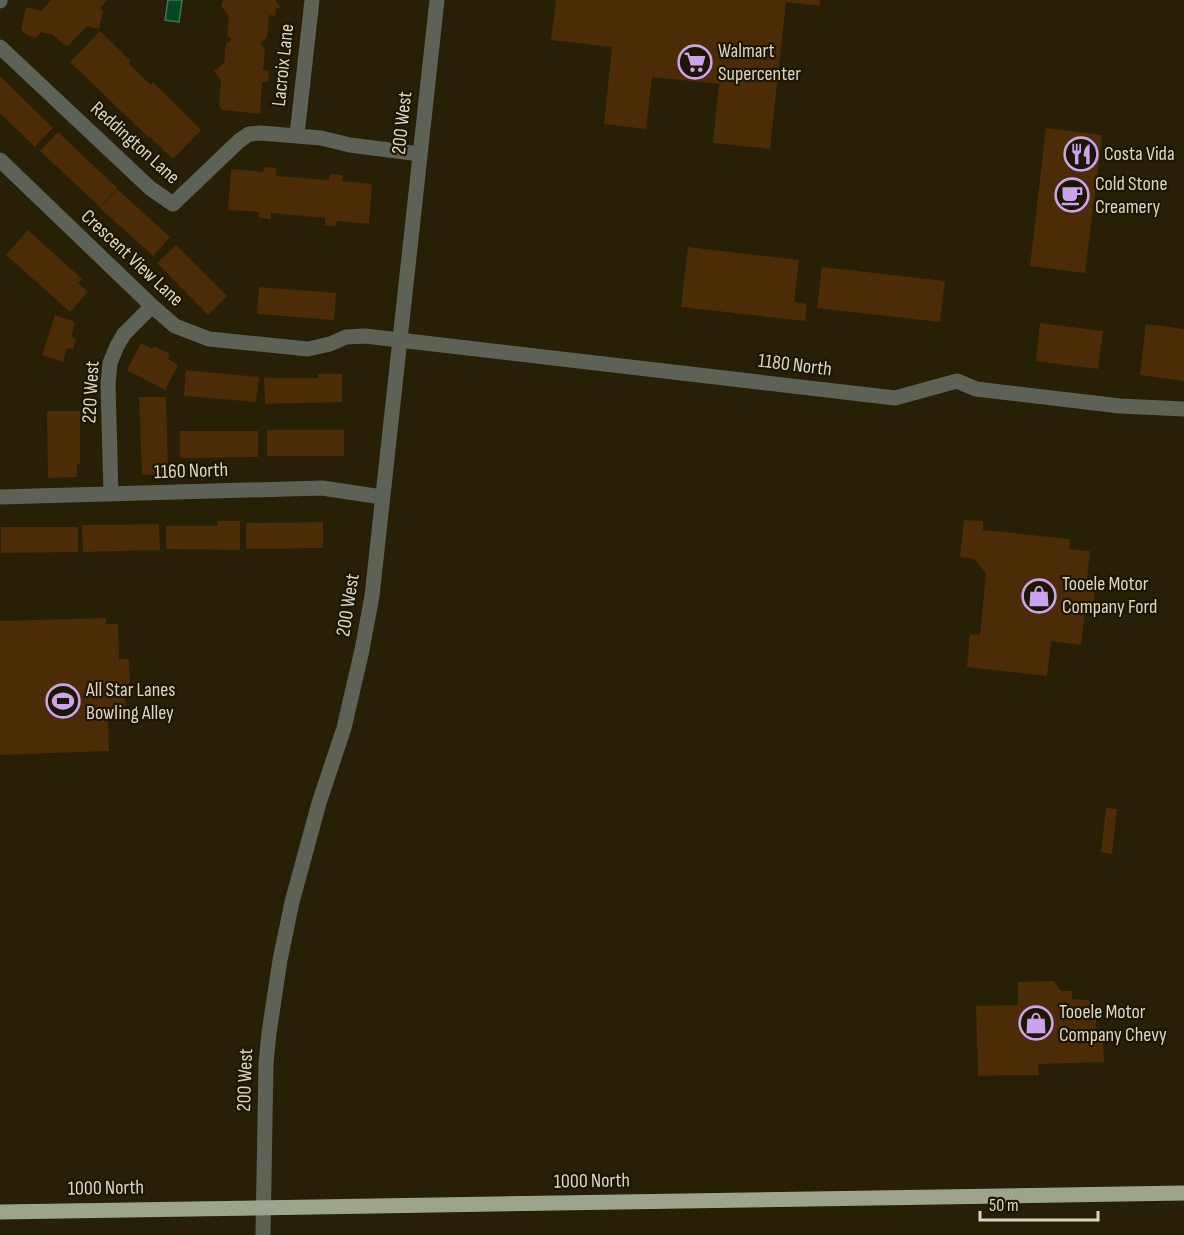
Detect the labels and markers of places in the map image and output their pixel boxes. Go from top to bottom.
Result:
place label: Walmart Supercenter [718,39,801,86]
supermarket icon: Walmart Supercenter [677,44,713,80]
restaurant icon: Costa Vida [1063,136,1099,172]
place label: Costa Vida [1104,142,1175,166]
place label: Cold Stone Creamery [1095,172,1167,219]
cafe icon: Cold Stone Creamery [1054,177,1090,213]
place label: Tooele Motor Company Ford [1062,572,1157,619]
shop icon: Tooele Motor Company Ford [1021,578,1057,614]
place label: All Star Lanes Bowling Alley [85,678,176,725]
sports icon: All Star Lanes Bowling Alley [45,683,81,719]
place label: Tooele Motor Company Chevy [1059,1000,1167,1047]
shop icon: Tooele Motor Company Chevy [1018,1005,1054,1041]

